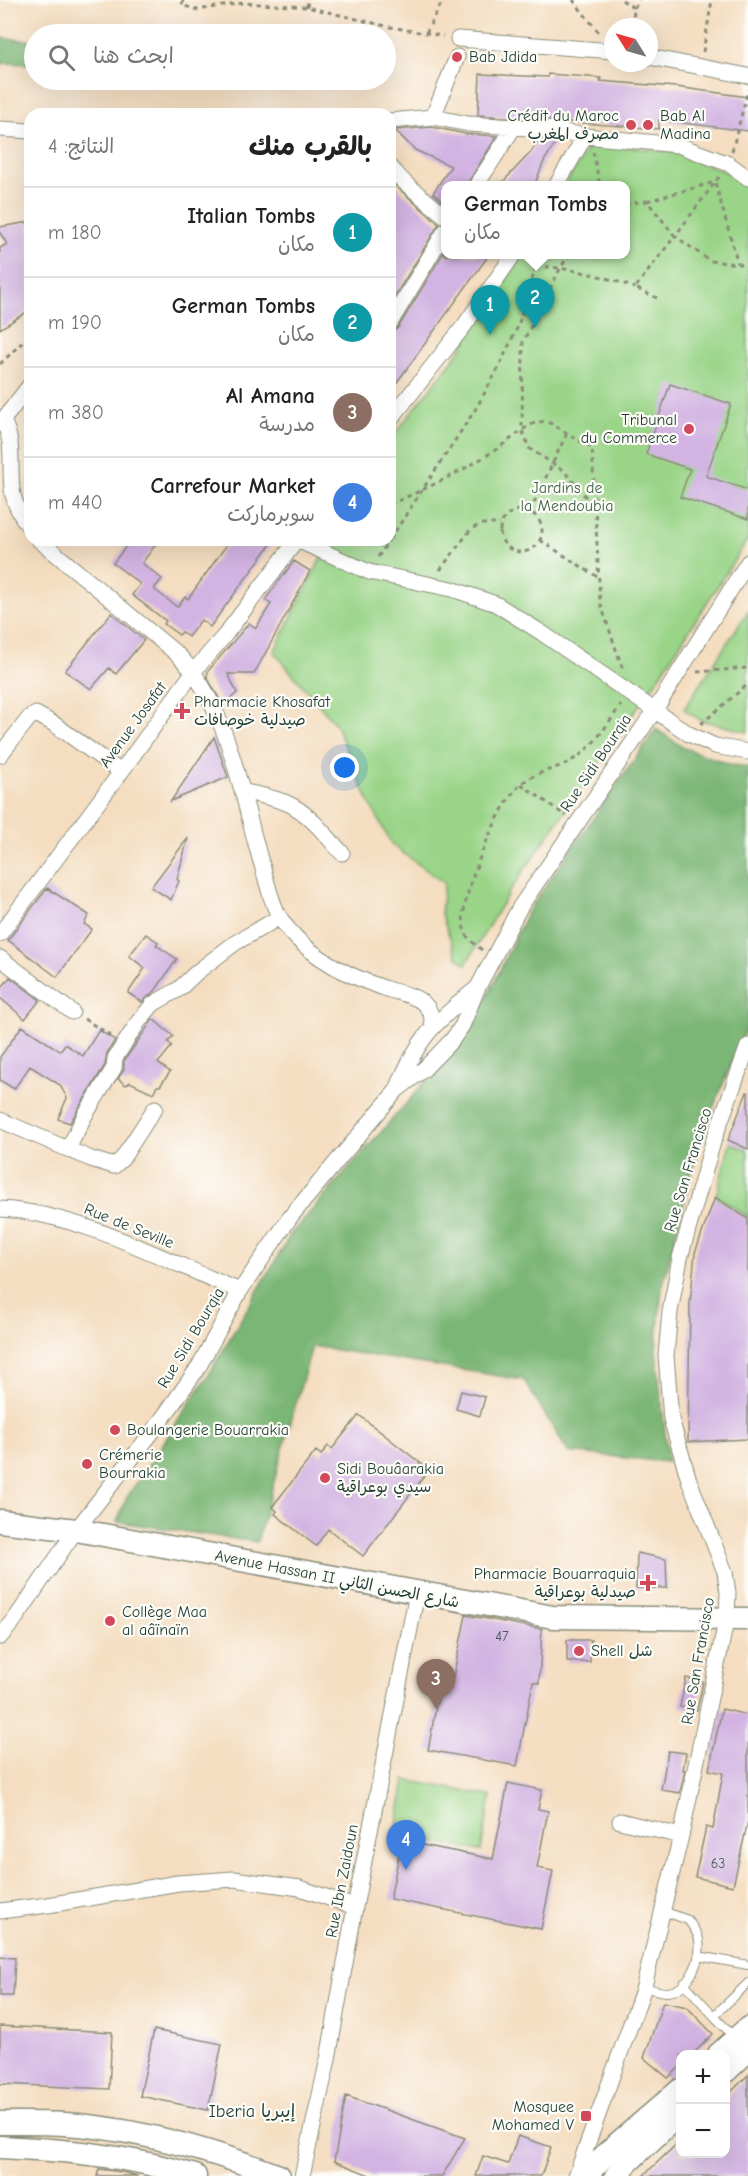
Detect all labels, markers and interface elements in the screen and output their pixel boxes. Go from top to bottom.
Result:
north arrow [604,18,658,72]
search box [24,24,396,90]
icon: search [45,41,78,74]
text: ابحث هنا [93,43,174,69]
place label: Bab Jdida [469,48,537,66]
marker: Bab Jdida [450,50,464,64]
place label: Crédit du Maroc مصرف المغرب [507,107,619,143]
place label: Bab Al Madina [660,107,711,143]
marker: Crédit du Maroc مصرف المغرب [624,118,638,132]
marker: Bab Al Madina [641,118,655,132]
text: بالقرب منك [249,132,372,162]
text: النتائج: 4 [48,135,114,158]
popup [441,181,630,259]
text: German Tombs [464,191,607,217]
text: Italian Tombs [187,203,315,229]
text: 180 m [48,221,102,244]
text: 1 [349,221,356,244]
text: مكان [464,221,501,244]
text: مكان [278,233,315,256]
pin: 2 [516,278,554,328]
pin: 1 [470,286,510,335]
text: German Tombs [172,293,315,319]
text: 190 m [48,311,102,334]
text: 2 [348,311,357,334]
text: مكان [278,323,315,346]
text: Al Amana [226,383,315,409]
text: 380 m [48,401,104,424]
text: 3 [348,401,357,424]
place label: Tribunal du Commerce [581,411,677,447]
text: مدرسة [259,413,315,436]
marker: Tribunal du Commerce [682,422,696,436]
text: Carrefour Market [150,473,315,499]
park label: Jardins de la Mendoubia [521,479,613,515]
text: 440 m [48,491,103,514]
text: 4 [348,491,357,514]
text: سوبرماركت [227,503,315,526]
street label: Avenue Josafat [96,678,170,771]
place label: Pharmacie Khosafat صيدلية خوصافات [194,693,331,730]
marker: Pharmacie Khosafat صيدلية خوصافات [175,704,189,718]
street label: Rue Sidi Bourqia [557,711,635,815]
your location [330,753,359,782]
street label: Rue San Francisco [661,1106,715,1234]
street label: Rue de Seville [82,1200,176,1252]
street label: Rue Sidi Bourqia [154,1285,228,1391]
place label: Boulangerie Bouarrakia [127,1421,289,1439]
marker: Boulangerie Bouarrakia [108,1423,122,1437]
place label: Crémerie Bourrakia [99,1446,166,1482]
marker: Crémerie Bourrakia [80,1457,94,1471]
place label: Sidi Bouâarakia سيدي بوعراقية [337,1460,444,1498]
marker: Sidi Bouâarakia سيدي بوعراقية [318,1471,332,1485]
street label: Avenue Hassan II شارع الحسن الثاني [212,1546,461,1616]
place label: Pharmacie Bouarraquia صيدلية بوعراقية [474,1565,636,1602]
marker: Pharmacie Bouarraquia صيدلية بوعراقية [641,1576,655,1590]
street label: Rue San Francisco [678,1596,718,1726]
place label: Collège Maa al aâïnaïn [122,1603,207,1639]
marker: Collège Maa al aâïnaïn [103,1614,117,1628]
house number: 47 [495,1628,509,1645]
place label: Shell شل [591,1642,653,1660]
marker: Shell شل [572,1644,586,1658]
pin: 3 [416,1660,456,1709]
pin: 4 [386,1820,426,1870]
street label: Rue Ibn Zaidoun [322,1823,362,1939]
house number: 63 [711,1855,725,1872]
map controls [676,2050,730,2158]
button: + [676,2050,730,2104]
place label: Mosquee Mohamed V [492,2098,574,2134]
district label: Iberia إيبريا [209,2101,295,2122]
button: − [676,2104,730,2158]
marker: Mosquee Mohamed V [579,2109,593,2123]

